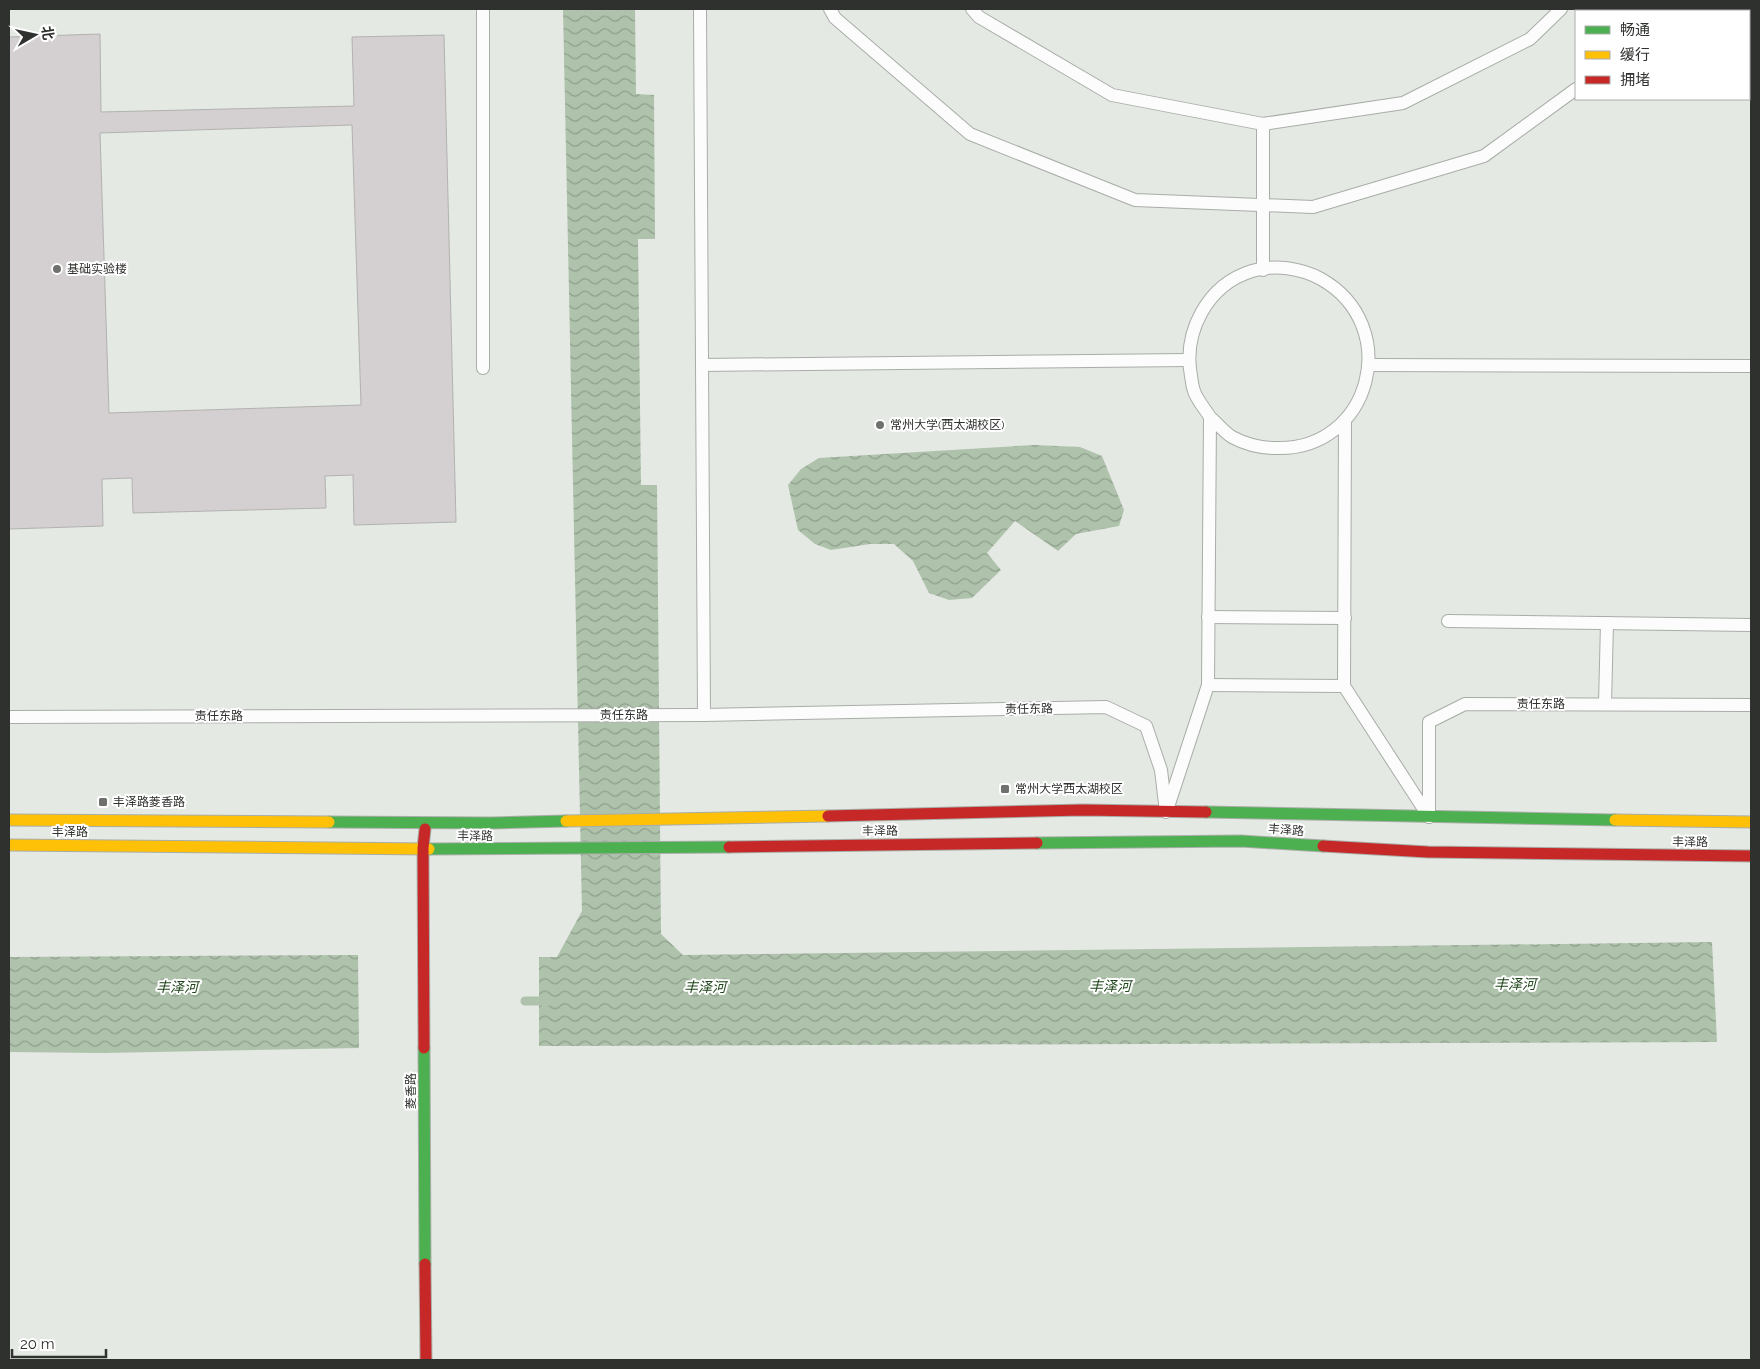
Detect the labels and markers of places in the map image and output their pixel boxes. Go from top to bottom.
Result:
place label: 基础实验楼 [67,262,127,276]
marker: 基础实验楼 [51,263,63,275]
place label: 常州大学(西太湖校区) [890,418,1004,432]
marker: 常州大学(西太湖校区) [874,419,886,431]
place label: 常州大学西太湖校区 [1015,782,1123,796]
marker: 常州大学西太湖校区 [999,783,1011,795]
place label: 丰泽路菱香路 [113,795,185,809]
marker: 丰泽路菱香路 [97,796,109,808]

